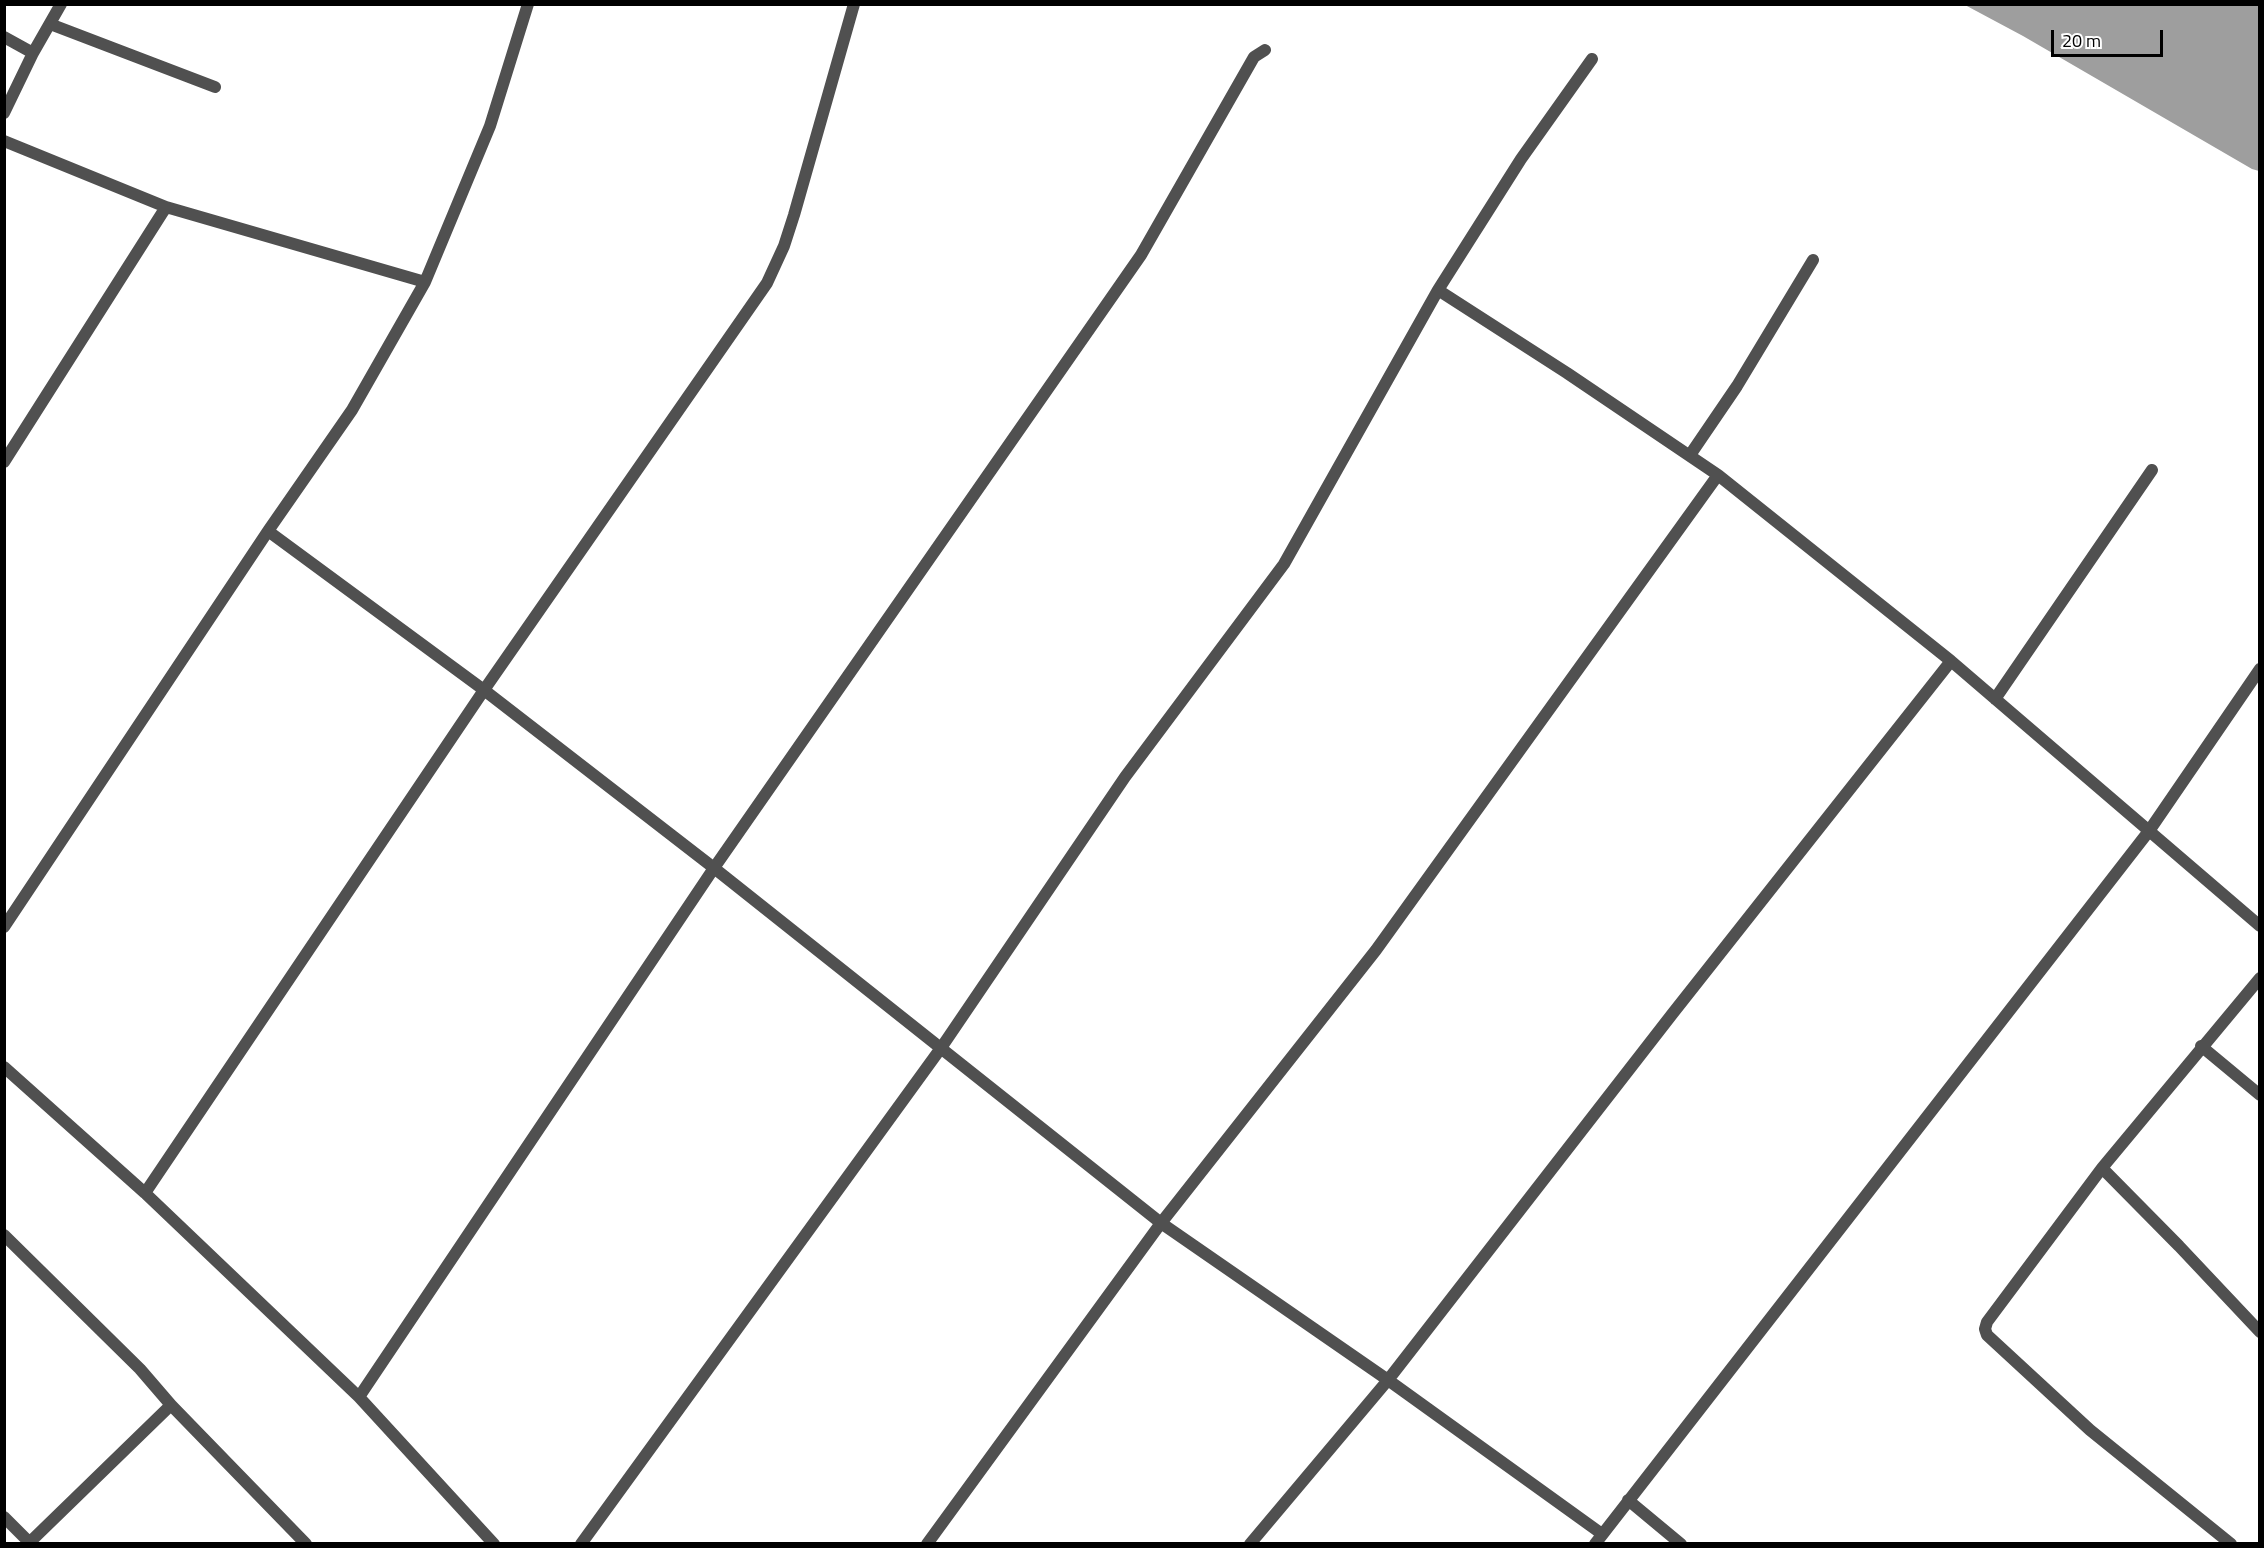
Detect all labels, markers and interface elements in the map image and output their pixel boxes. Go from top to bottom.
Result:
scale bar [2054,18,2166,56]
text: 20 m [2062,27,2101,54]

